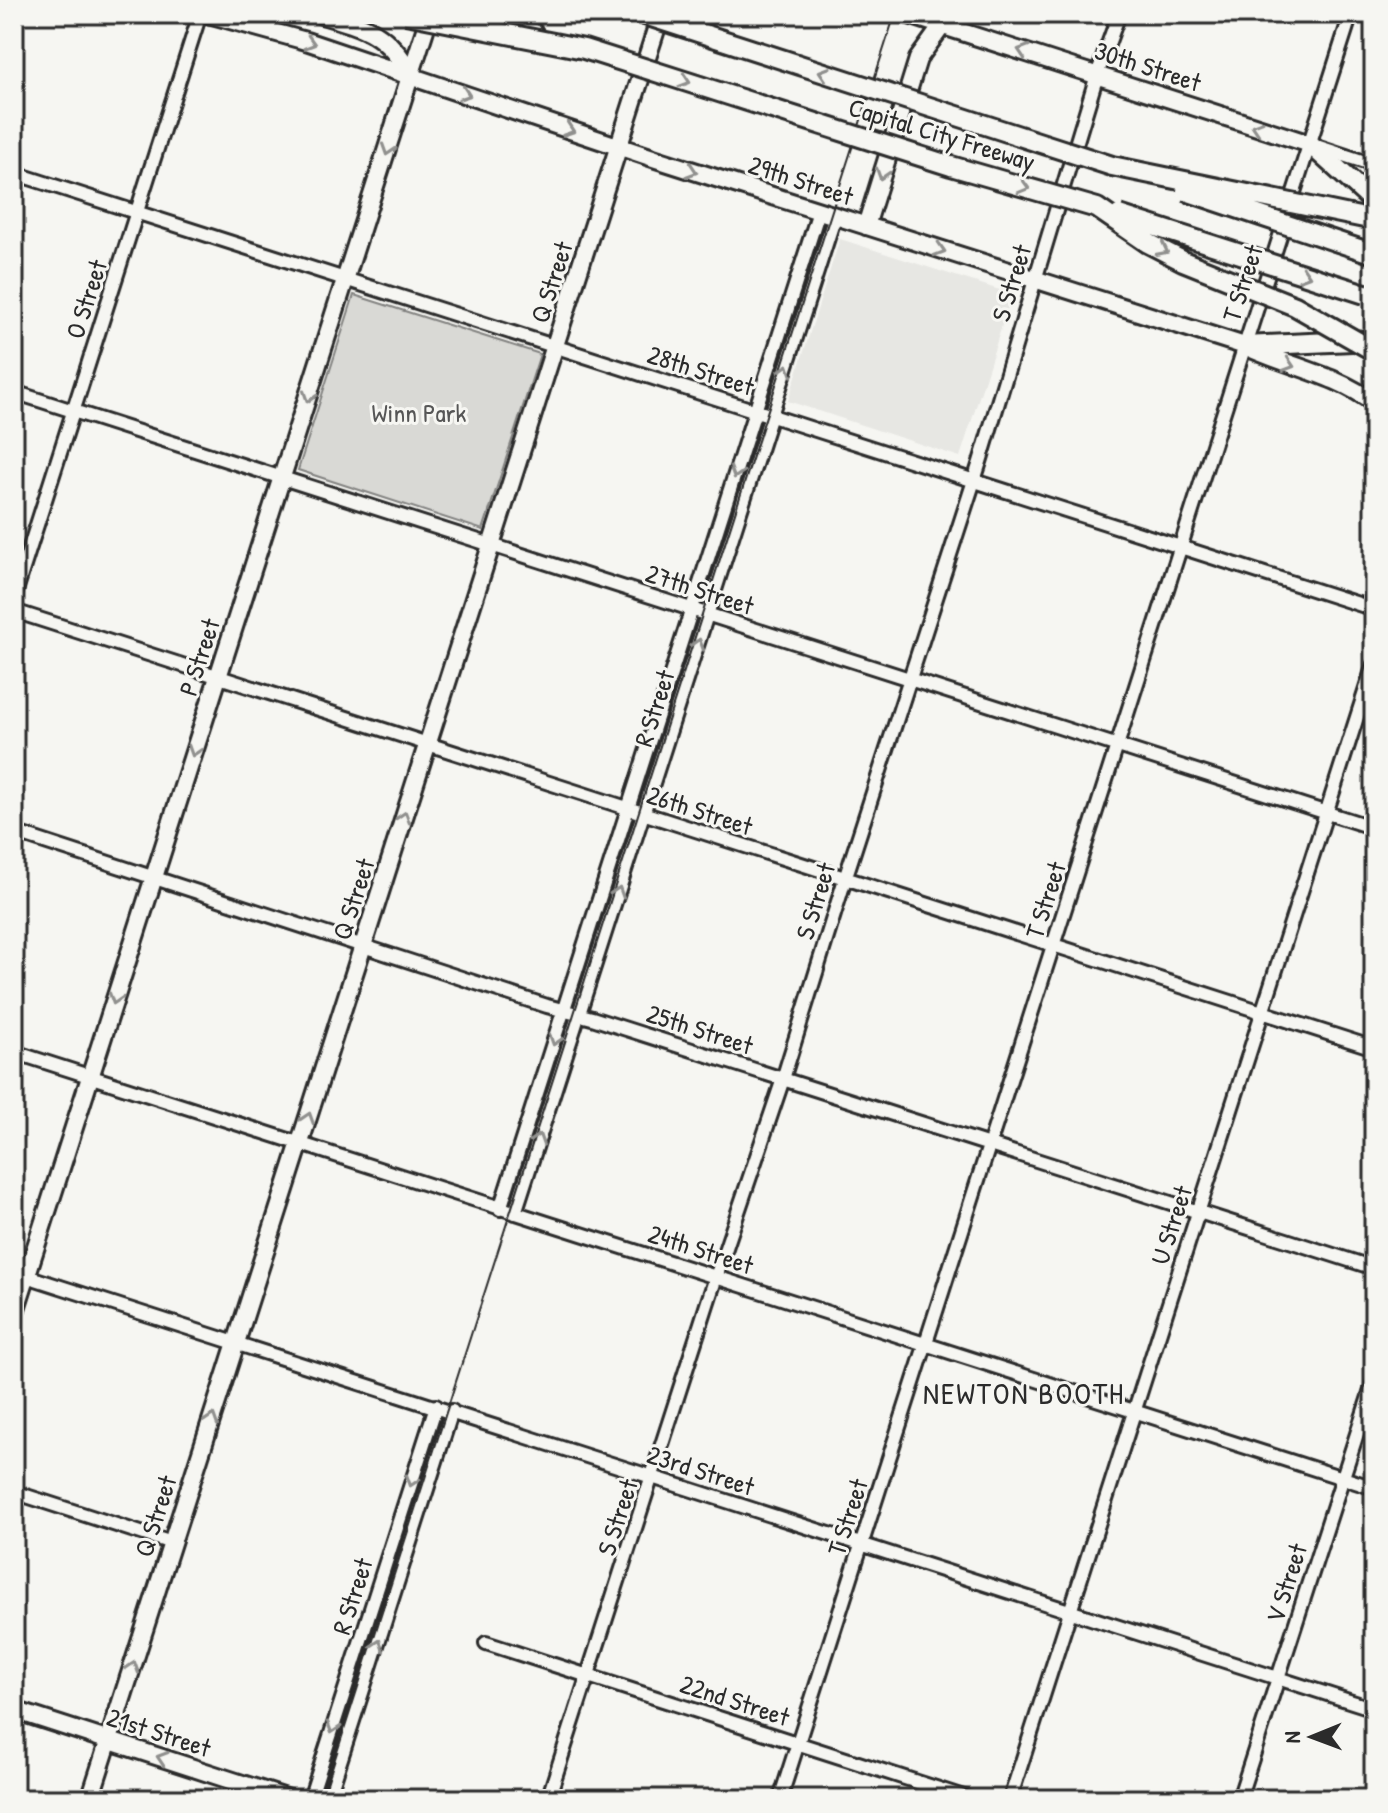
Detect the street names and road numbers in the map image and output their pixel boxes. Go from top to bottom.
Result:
street label: 30th Street [1090,32,1207,100]
street label: Capital City Freeway [845,89,1039,179]
street label: 29th Street [744,147,859,214]
street label: Q Street [521,236,581,327]
street label: S Street [983,239,1040,326]
street label: T Street [1213,239,1271,326]
street label: O Street [57,254,115,343]
street label: 28th Street [643,336,760,404]
street label: 27th Street [642,555,759,623]
street label: P Street [170,613,228,700]
street label: R Street [625,664,683,751]
street label: 26th Street [643,777,758,844]
street label: Q Street [323,853,383,944]
street label: T Street [1016,856,1074,943]
street label: S Street [787,857,844,944]
street label: 25th Street [642,995,758,1063]
street label: U Street [1142,1180,1200,1269]
street label: 24th Street [644,1216,759,1283]
street label: 23rd Street [643,1436,760,1504]
street label: Q Street [125,1470,185,1561]
street label: S Street [588,1473,646,1560]
street label: T Street [818,1473,876,1560]
street label: V Street [1257,1538,1316,1627]
street label: R Street [323,1552,381,1639]
street label: 22nd Street [676,1666,795,1734]
street label: 21st Street [103,1699,216,1766]

